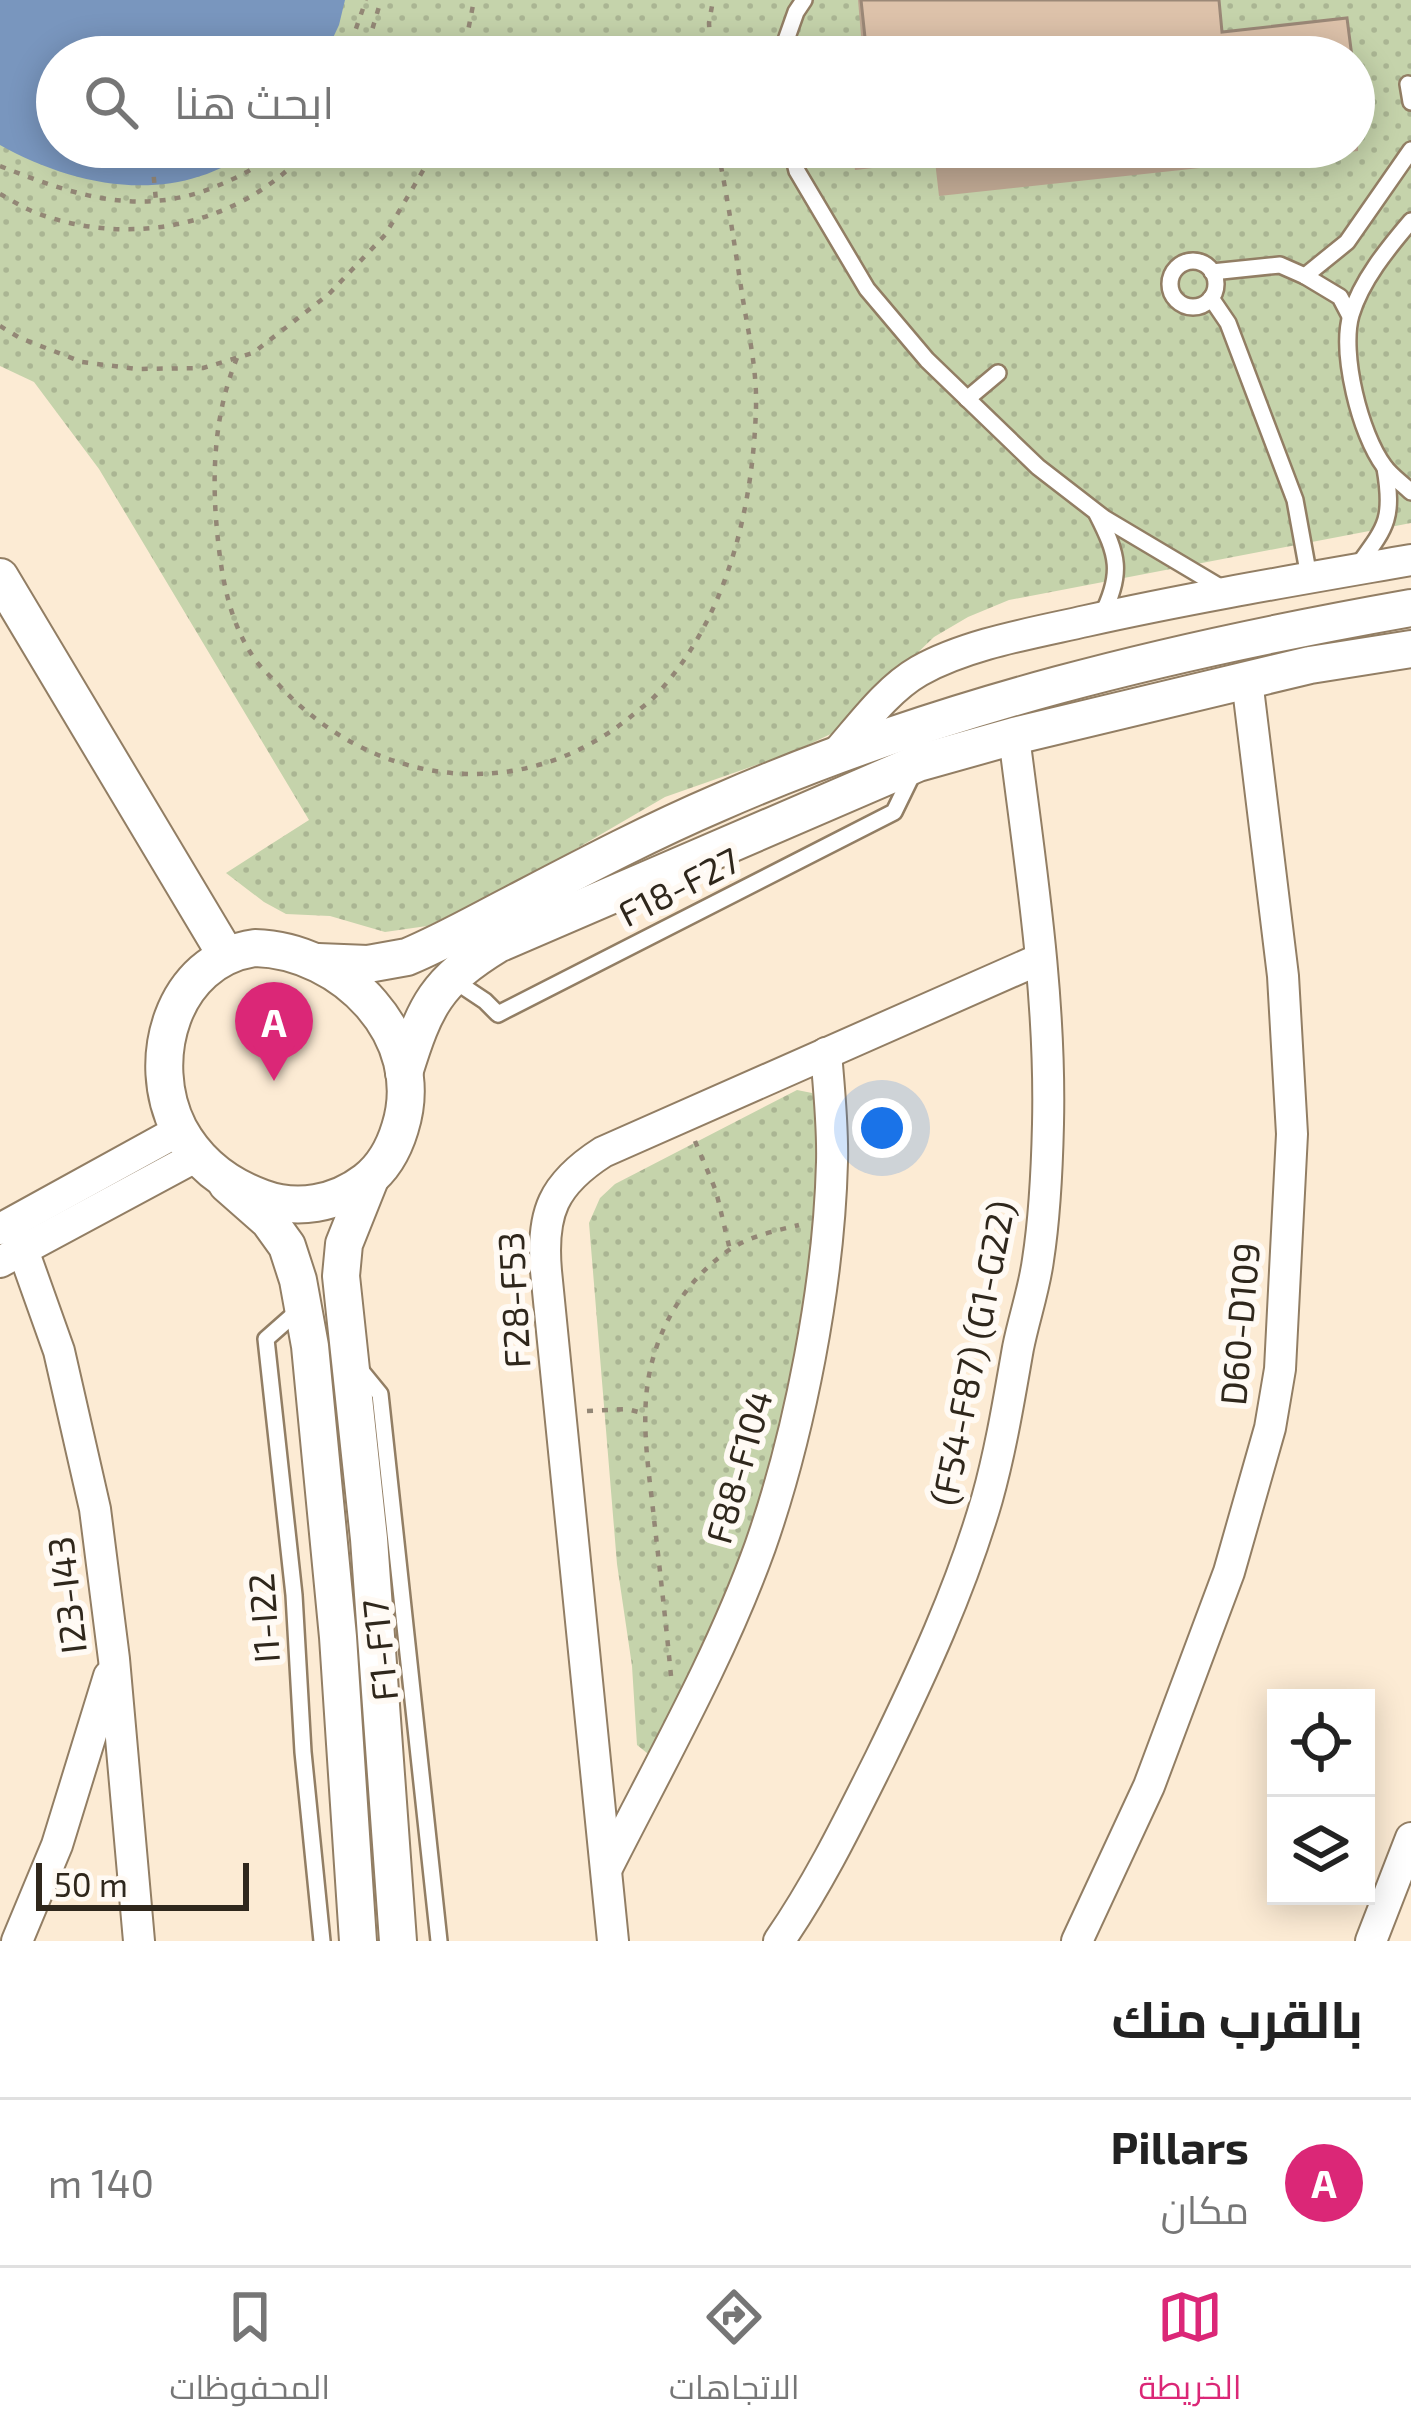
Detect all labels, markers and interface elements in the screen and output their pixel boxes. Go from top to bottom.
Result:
search box [36,36,1375,168]
icon: search [78,69,144,135]
text: ابحث هنا [174,74,334,128]
street label: F18-F27 [611,837,746,934]
pin: A [235,982,313,1081]
your location [852,1098,912,1158]
street label: (F54-F87) (G1-G22) [921,1197,1022,1509]
street label: F28-F53 [487,1231,538,1369]
street label: D60-D109 [1210,1241,1267,1407]
street label: F88-F104 [695,1385,780,1548]
street label: I23-I43 [37,1534,94,1656]
street label: I1-I22 [238,1572,287,1664]
street label: F1-F17 [352,1597,405,1703]
map controls [1267,1689,1375,1905]
button: locate [1267,1689,1375,1797]
button: layers [1267,1797,1375,1905]
scale bar [36,1857,249,1910]
text: 50 m [54,1864,128,1904]
text: بالقرب منك [1111,1987,1363,2048]
text: Pillars [1110,2119,1249,2173]
text: 140 m [48,2159,154,2206]
text: A [1311,2159,1337,2206]
text: مكان [1161,2185,1249,2232]
tab: المحفوظات [169,2284,330,2418]
tab: الاتجاهات [669,2284,800,2418]
tab: الخريطة [1139,2284,1242,2418]

